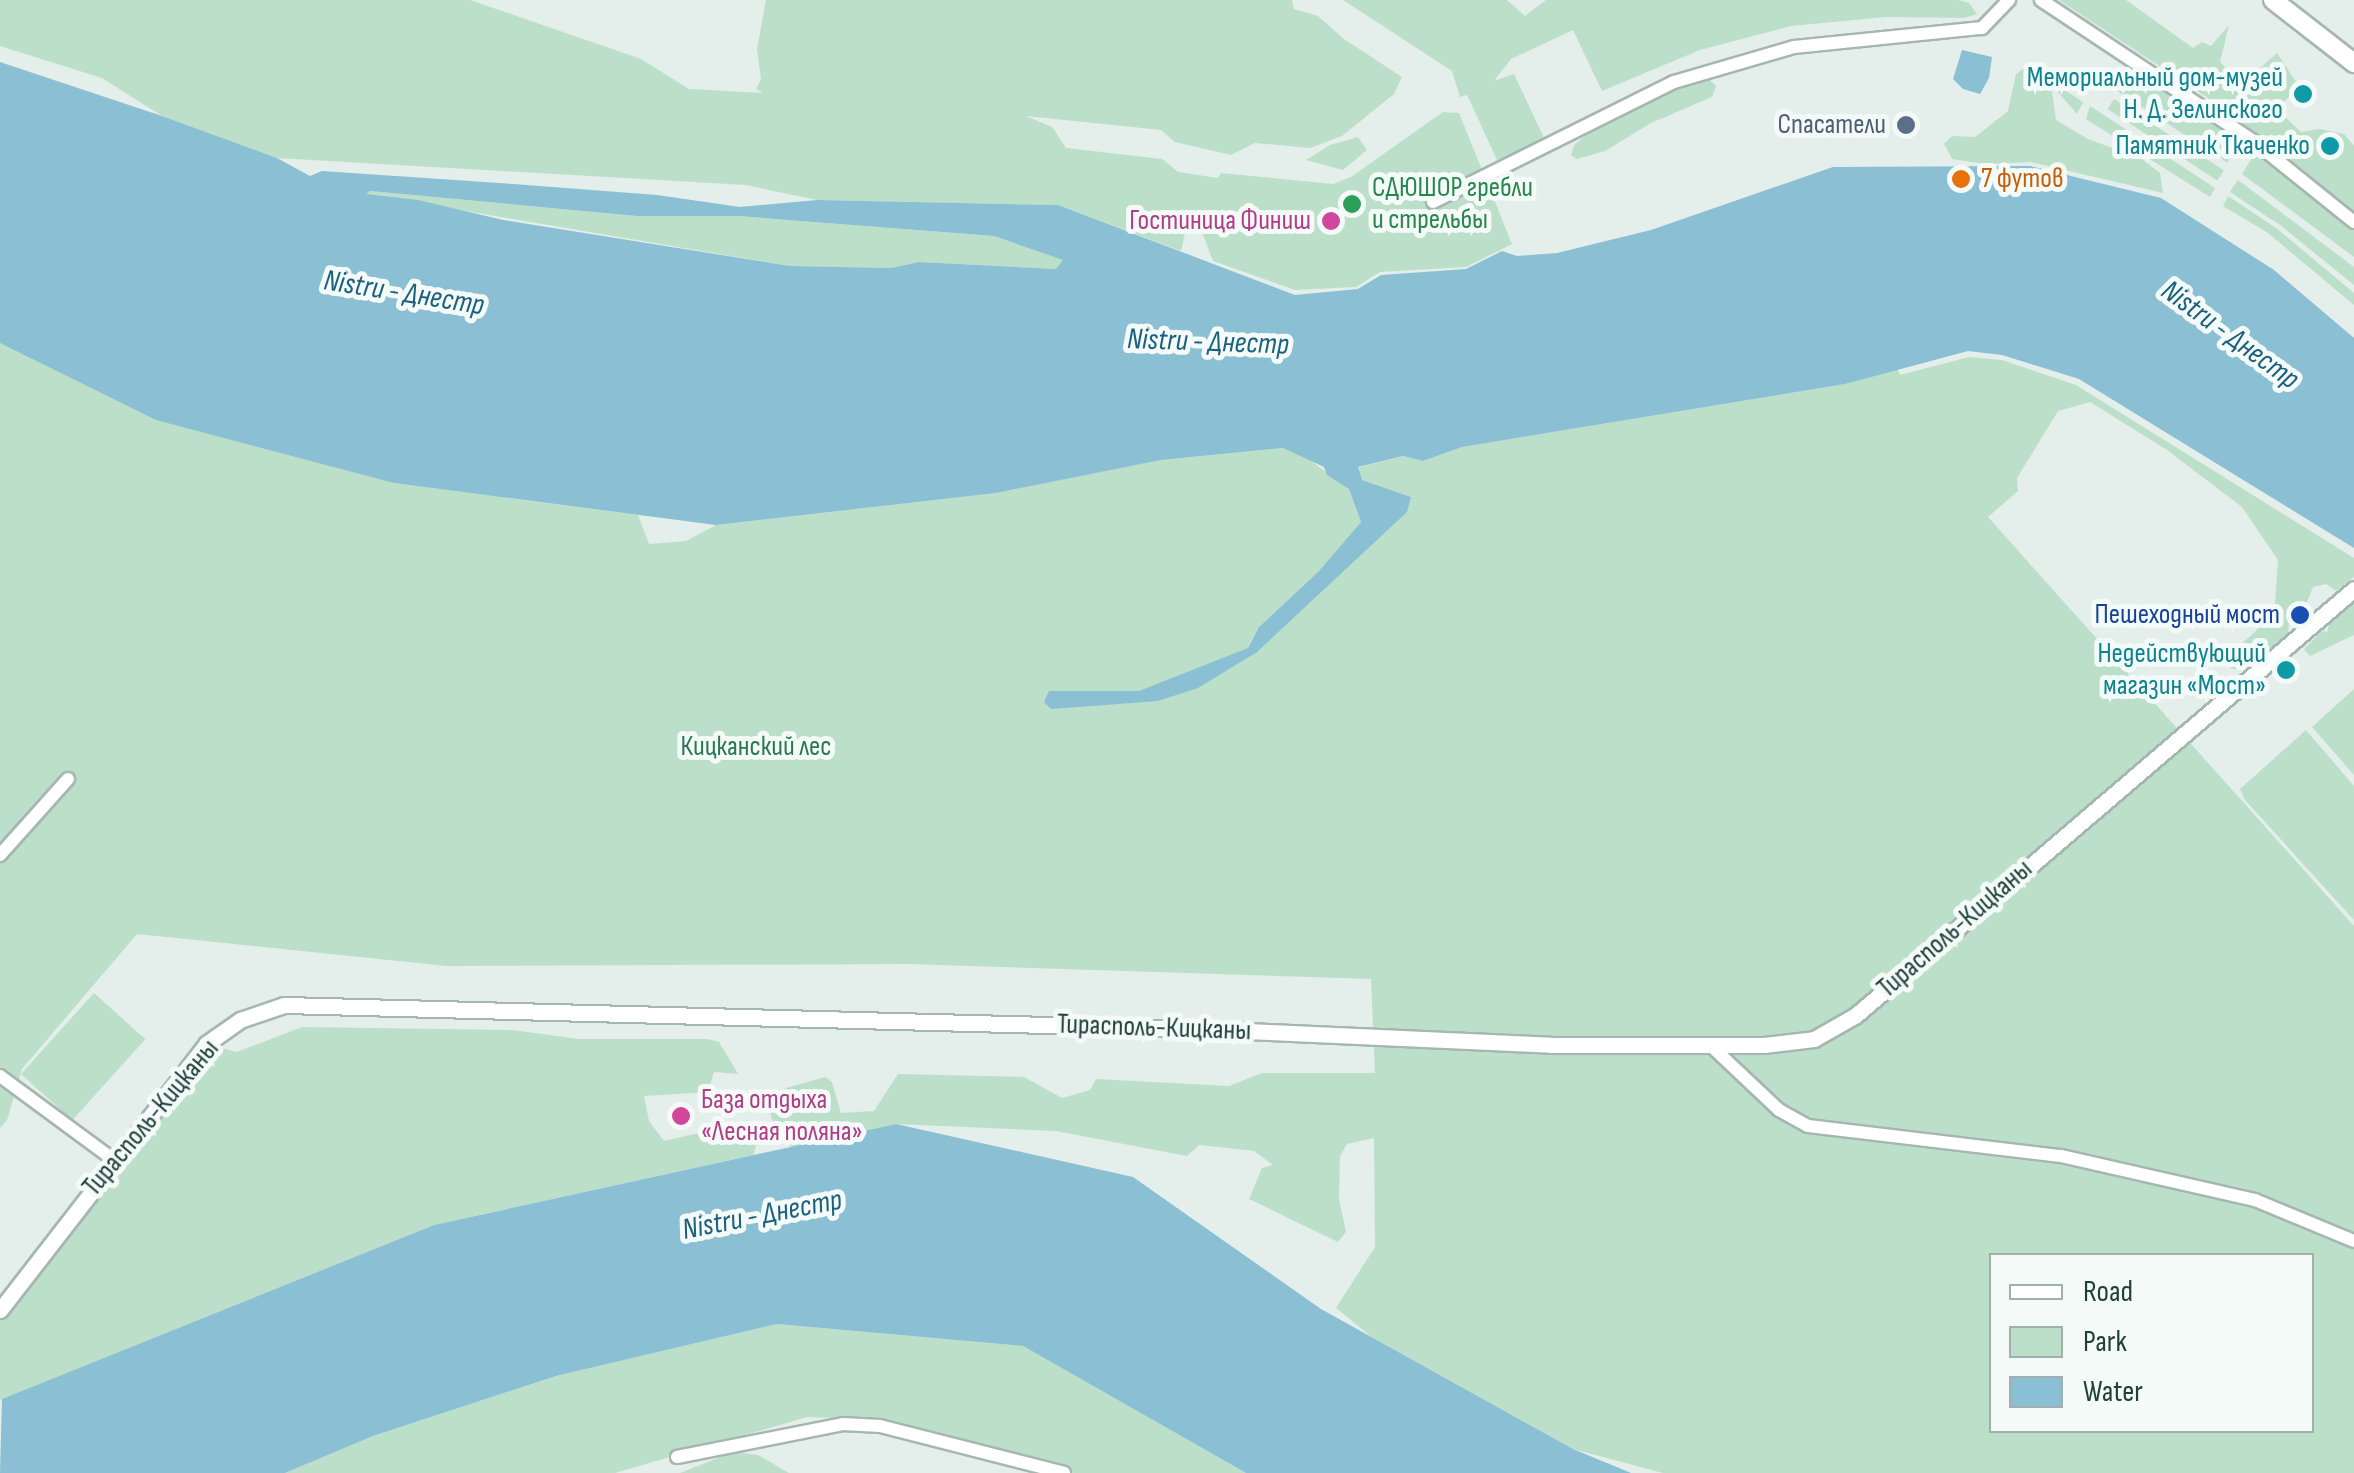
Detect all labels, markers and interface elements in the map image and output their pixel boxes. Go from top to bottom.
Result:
place label: Мемориальный дом-музей Н. Д. Зелинского [2027,61,2283,127]
marker: Мемориальный дом-музей Н. Д. Зелинского [2292,83,2314,105]
place label: Спасатели [1778,108,1886,142]
marker: Спасатели [1895,114,1917,136]
place label: Памятник Ткаченко [2116,129,2310,163]
marker: Памятник Ткаченко [2319,135,2341,157]
place label: 7 футов [1981,162,2064,196]
marker: 7 футов [1950,168,1972,190]
place label: СДЮШОР гребли и стрельбы [1372,171,1533,237]
marker: СДЮШОР гребли и стрельбы [1341,193,1363,215]
place label: Гостиница Финиш [1129,204,1311,238]
marker: Гостиница Финиш [1320,210,1342,232]
water label: Nistru - Днестр [321,263,487,323]
water label: Nistru - Днестр [2154,273,2306,397]
water label: Nistru - Днестр [1127,321,1289,363]
place label: Пешеходный мост [2094,598,2280,632]
marker: Пешеходный мост [2289,604,2311,626]
place label: Недействующий магазин «Мост» [2097,637,2266,703]
marker: Недействующий магазин «Мост» [2275,659,2297,681]
park label: Кицканский лес [680,730,832,764]
street label: Тирасполь-Кицканы [1871,853,2039,1005]
street label: Тирасполь-Кицканы [1056,1008,1252,1048]
street label: Тирасполь-Кицканы [76,1033,226,1203]
place label: База отдыха «Лесная поляна» [701,1083,863,1149]
marker: База отдыха «Лесная поляна» [670,1105,692,1127]
water label: Nistru - Днестр [679,1182,845,1248]
legend [1989,1253,2314,1433]
text: Road [2083,1274,2133,1310]
text: Park [2083,1324,2127,1360]
text: Water [2083,1374,2143,1410]

